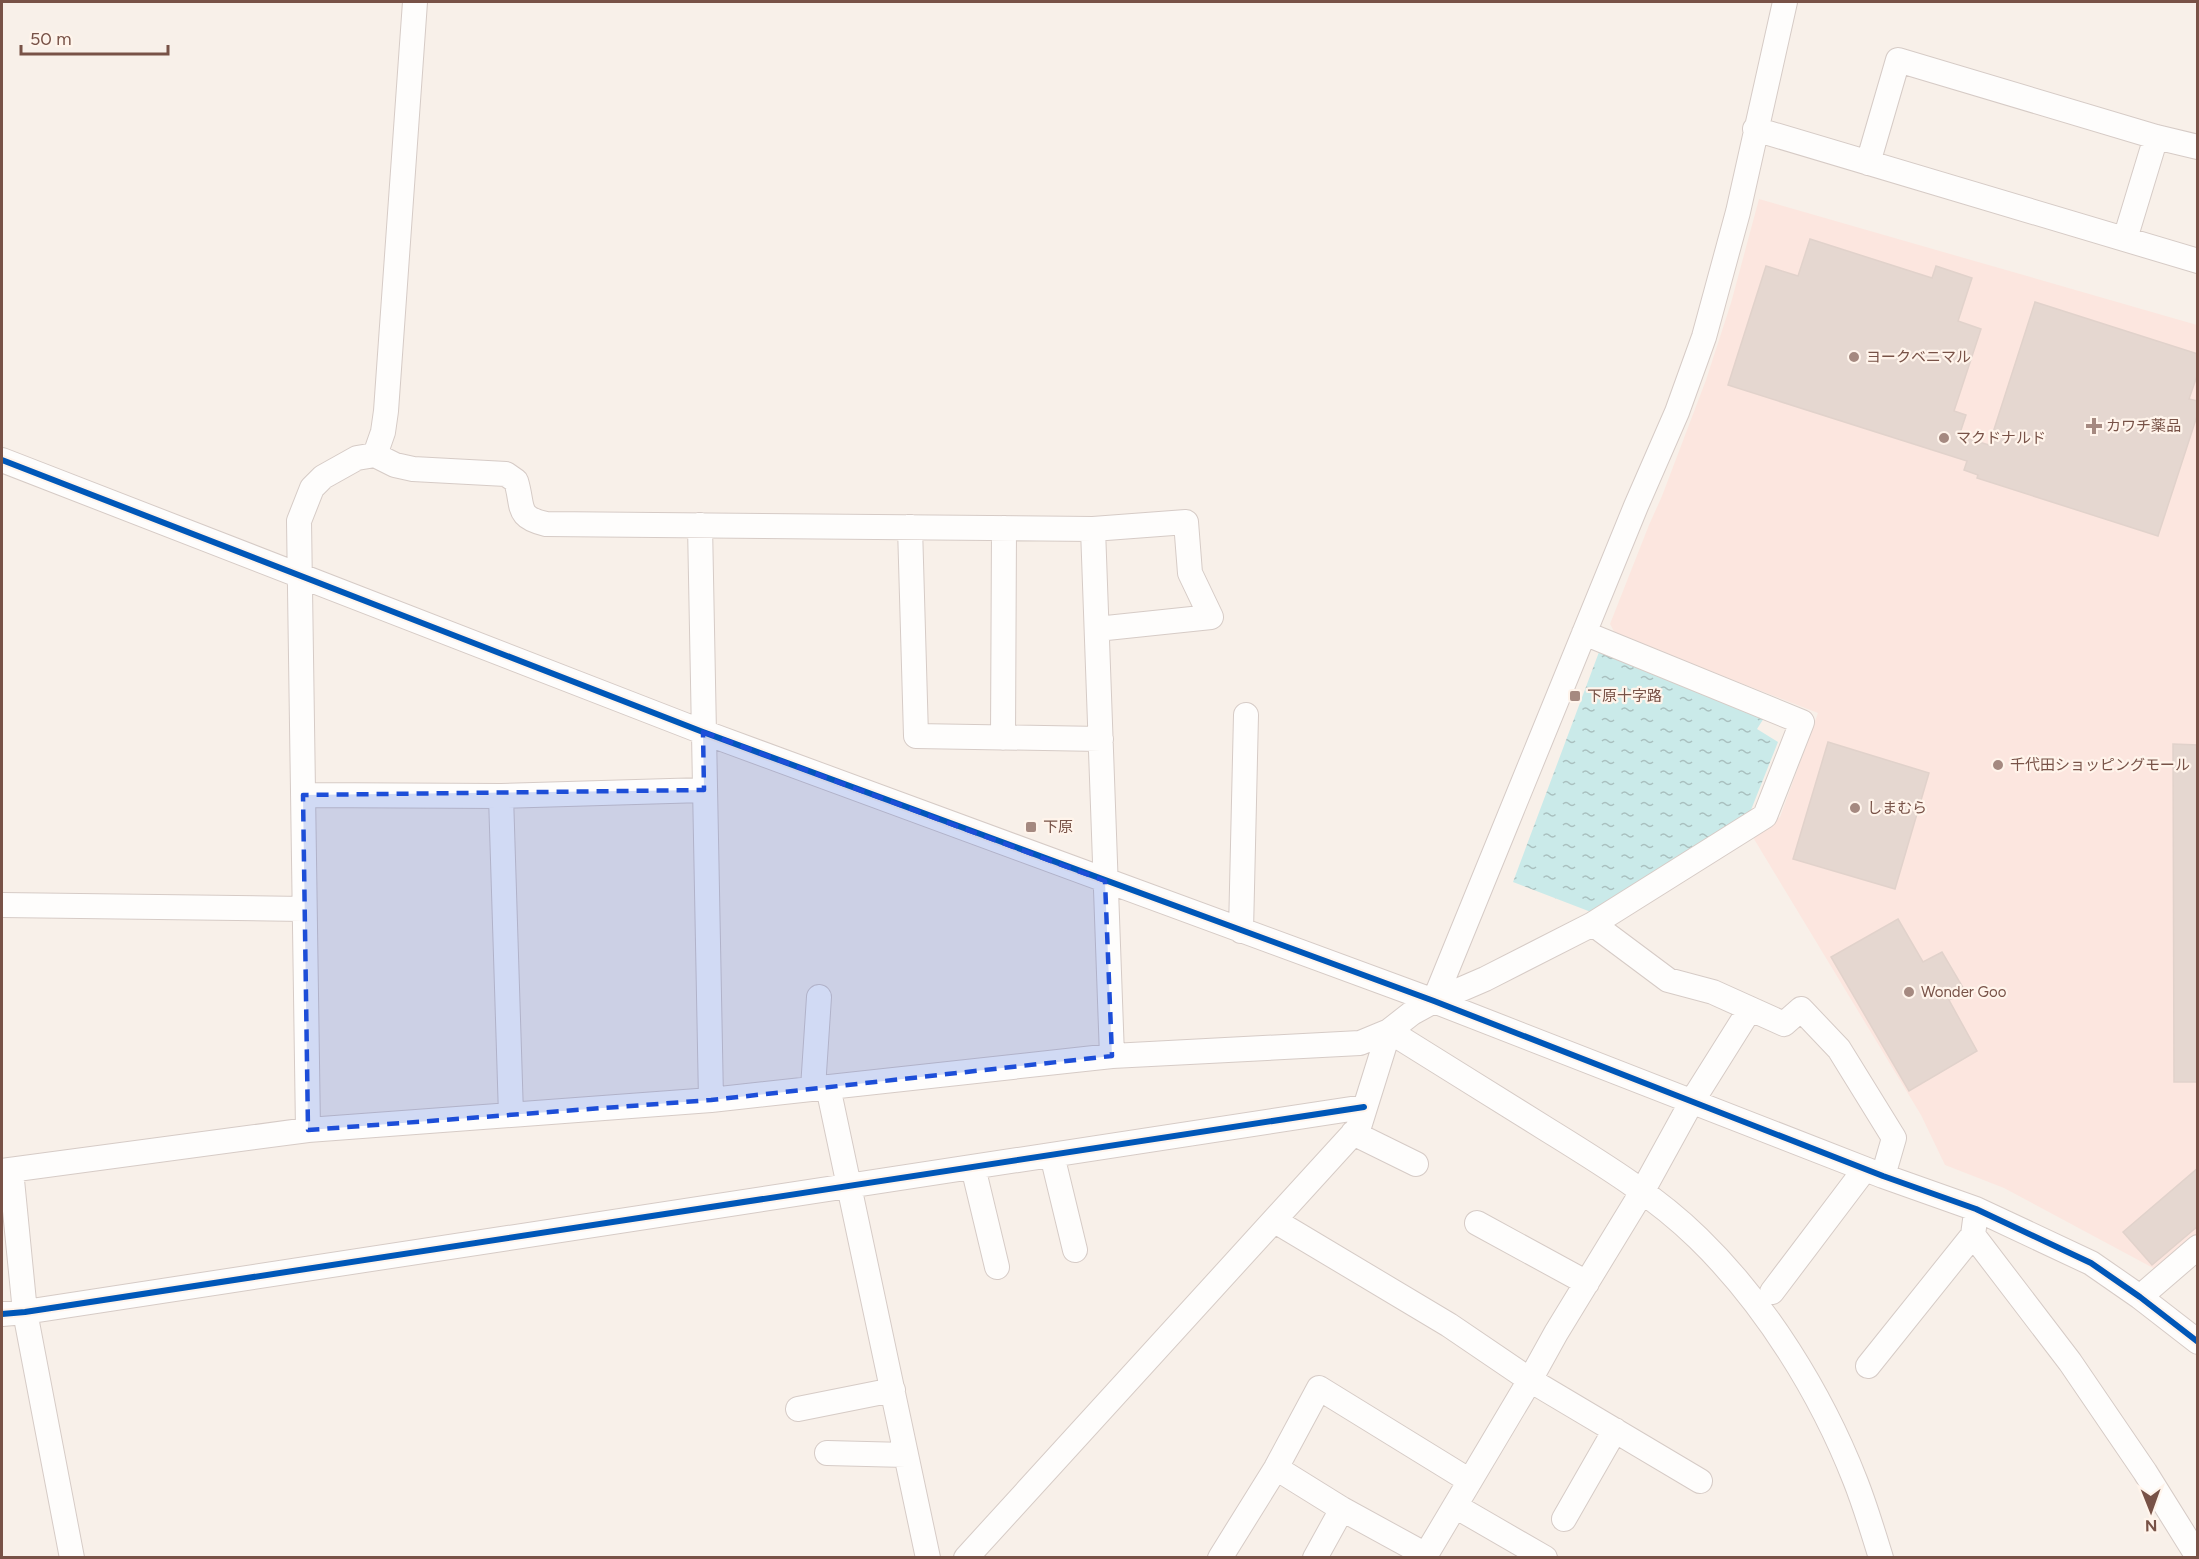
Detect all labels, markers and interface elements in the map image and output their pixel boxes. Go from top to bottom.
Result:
scale bar [21,18,168,56]
text: 50 m [30,28,72,50]
place label: ヨークベニマル [1866,348,1971,366]
marker: ヨークベニマル [1847,350,1861,364]
place label: カワチ薬品 [2106,417,2181,435]
marker: カワチ薬品 [2087,419,2101,433]
place label: マクドナルド [1956,429,2046,447]
marker: マクドナルド [1937,431,1951,445]
place label: 下原十字路 [1587,687,1662,705]
marker: 下原十字路 [1568,689,1582,703]
place label: 千代田ショッピングモール [2010,756,2190,774]
marker: 千代田ショッピングモール [1991,758,2005,772]
place label: しまむら [1867,799,1927,817]
marker: しまむら [1848,801,1862,815]
place label: 下原 [1043,818,1073,836]
marker: 下原 [1024,820,1038,834]
place label: Wonder Goo [1921,983,2007,1001]
marker: Wonder Goo [1902,985,1916,999]
north arrow [2121,1481,2181,1541]
text: N [2145,1516,2158,1535]

